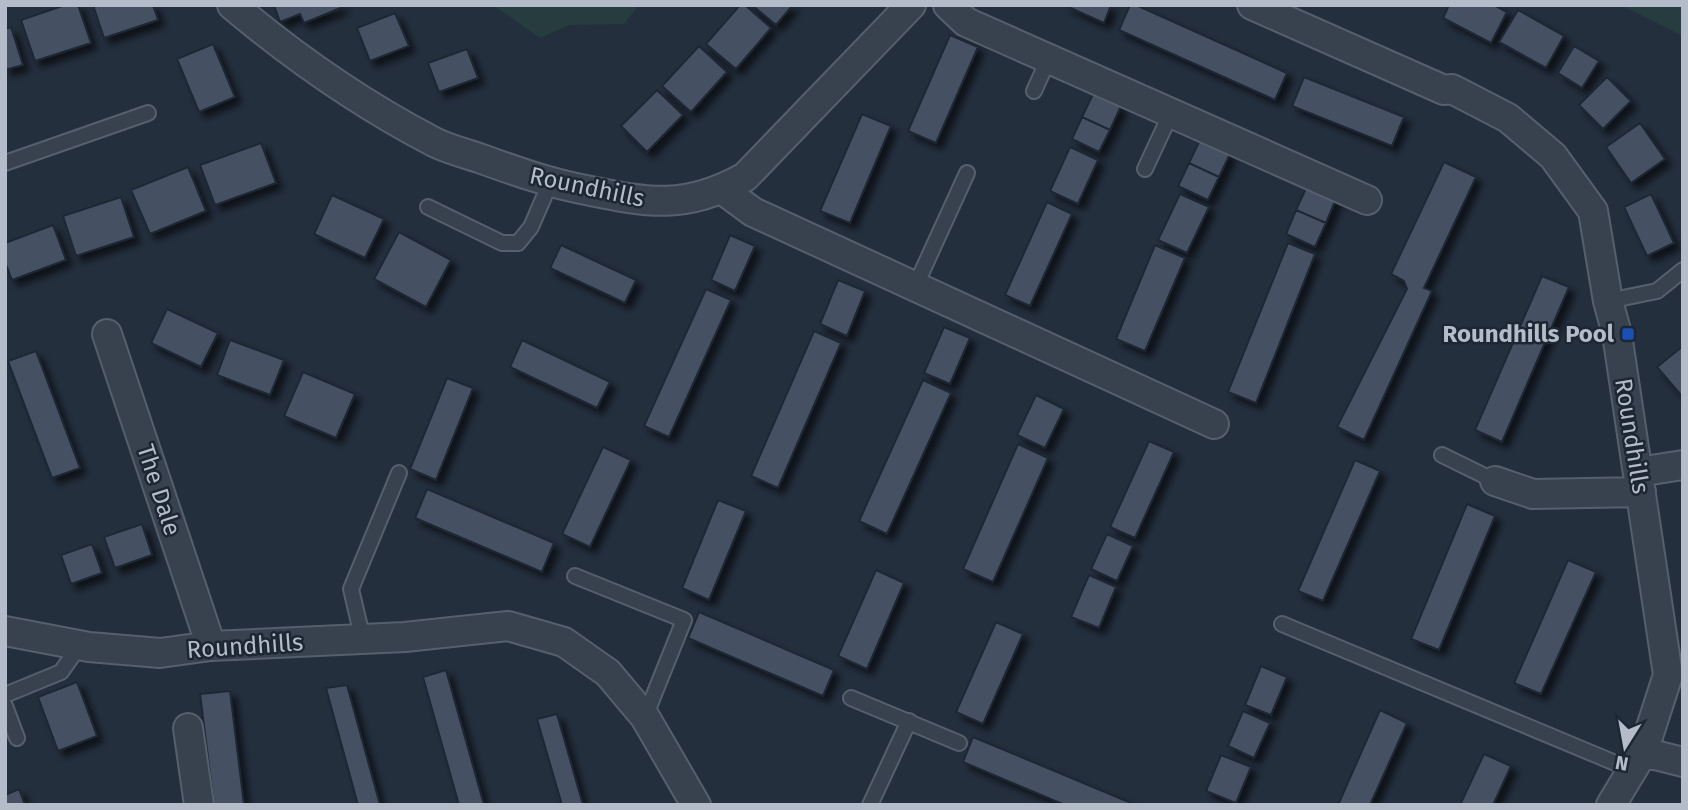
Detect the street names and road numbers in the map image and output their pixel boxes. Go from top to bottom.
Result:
street label: Roundhills [527,161,647,213]
street label: Roundhills [1609,376,1655,496]
street label: The Dale [131,441,187,539]
street label: Roundhills [186,628,304,664]

